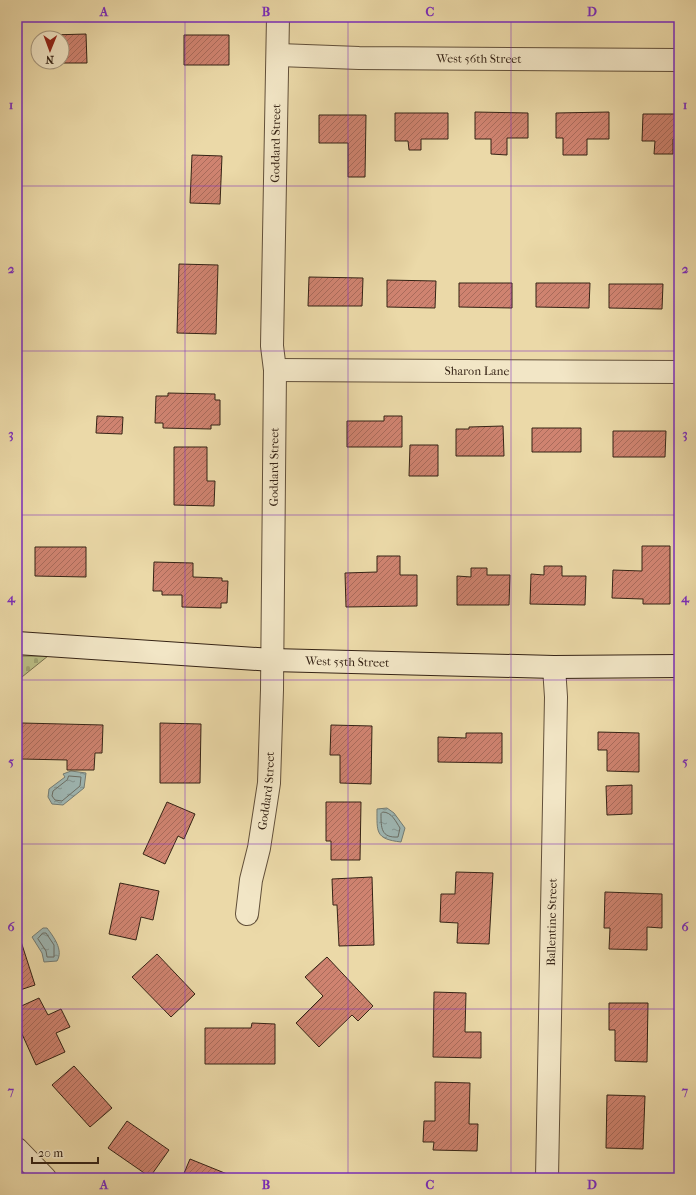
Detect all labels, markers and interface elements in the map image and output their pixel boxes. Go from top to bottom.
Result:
text: A [99,4,109,19]
text: B [262,4,271,19]
text: C [426,4,435,19]
text: D [587,4,597,19]
north arrow [30,30,70,70]
street label: West 56th Street [435,51,522,66]
text: N [45,53,54,66]
text: 1 [9,97,14,112]
text: 1 [683,97,688,112]
street label: Goddard Street [268,103,283,183]
text: 2 [8,261,15,276]
text: 2 [682,261,689,276]
street label: Sharon Lane [445,364,509,378]
text: 3 [8,426,14,442]
text: 3 [682,426,688,442]
street label: Goddard Street [267,427,281,507]
text: 4 [6,590,16,606]
text: 4 [680,590,690,606]
street label: West 55th Street [304,654,390,670]
street label: Goddard Street [255,751,277,831]
text: 5 [8,754,14,769]
text: 5 [682,754,688,769]
street label: Ballentine Street [544,877,560,966]
text: 6 [7,919,15,934]
text: 6 [681,919,689,934]
text: 7 [7,1083,15,1098]
text: 7 [681,1083,689,1098]
scale bar [32,1139,98,1165]
text: 20 m [38,1146,63,1160]
text: A [99,1177,109,1192]
text: B [262,1177,271,1192]
text: C [426,1177,435,1192]
text: D [587,1177,597,1192]

